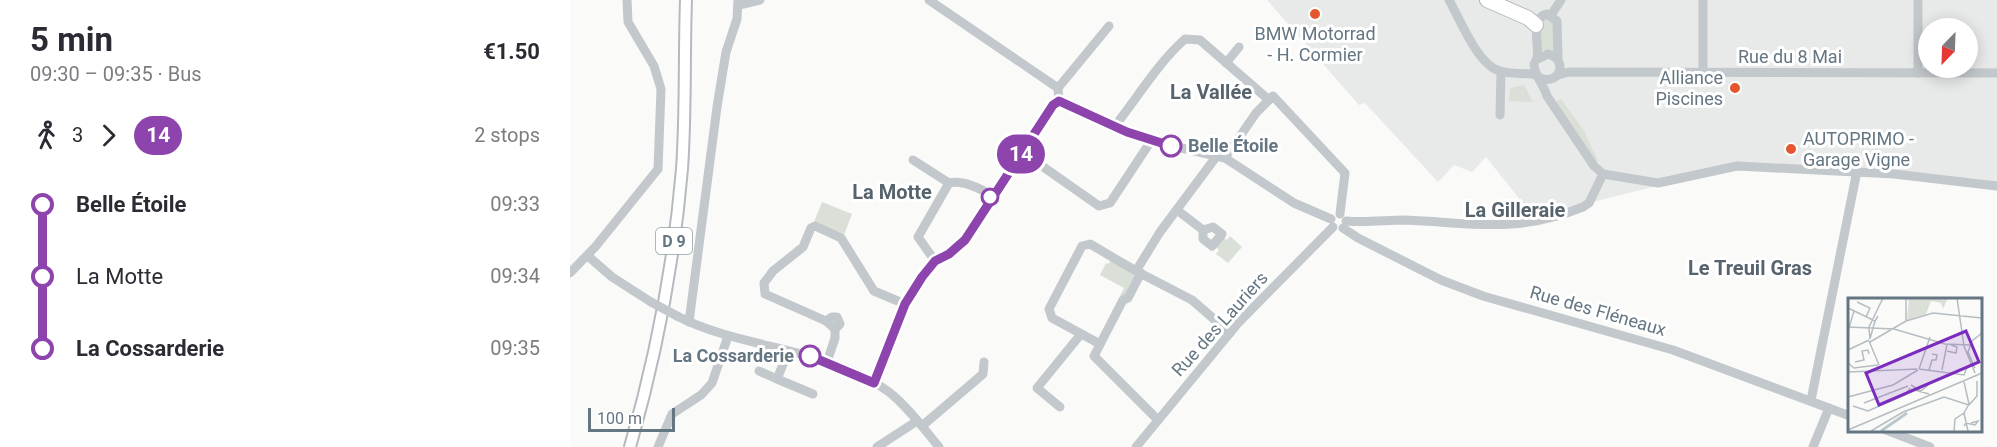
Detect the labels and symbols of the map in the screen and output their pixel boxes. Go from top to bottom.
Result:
marker: BMW Motorrad - H. Cormier [1308,7,1322,21]
north arrow [1918,18,1978,78]
place label: BMW Motorrad - H. Cormier [1254,23,1376,65]
street label: Rue du 8 Mai [1738,46,1842,67]
place label: Alliance Piscines [1655,67,1723,109]
district label: La Vallée [1170,80,1252,104]
marker: Alliance Piscines [1728,81,1742,95]
place label: AUTOPRIMO - Garage Vigne [1803,128,1914,170]
line badge: 14 [994,134,1048,174]
marker: Belle Étoile [1160,135,1182,157]
place label: Belle Étoile [1188,135,1279,156]
marker: AUTOPRIMO - Garage Vigne [1784,142,1798,156]
district label: La Motte [852,180,932,204]
unlabelled marker [981,188,999,206]
district label: La Gilleraie [1465,198,1565,222]
road number: D 9 [656,228,692,254]
district label: Le Treuil Gras [1688,256,1812,280]
street label: Rue des Lauriers [1167,267,1272,380]
street label: Rue des Fléneaux [1528,281,1669,340]
inset map [1848,298,1982,432]
place label: La Cossarderie [673,345,794,366]
marker: La Cossarderie [799,345,821,367]
scale bar [588,405,675,432]

